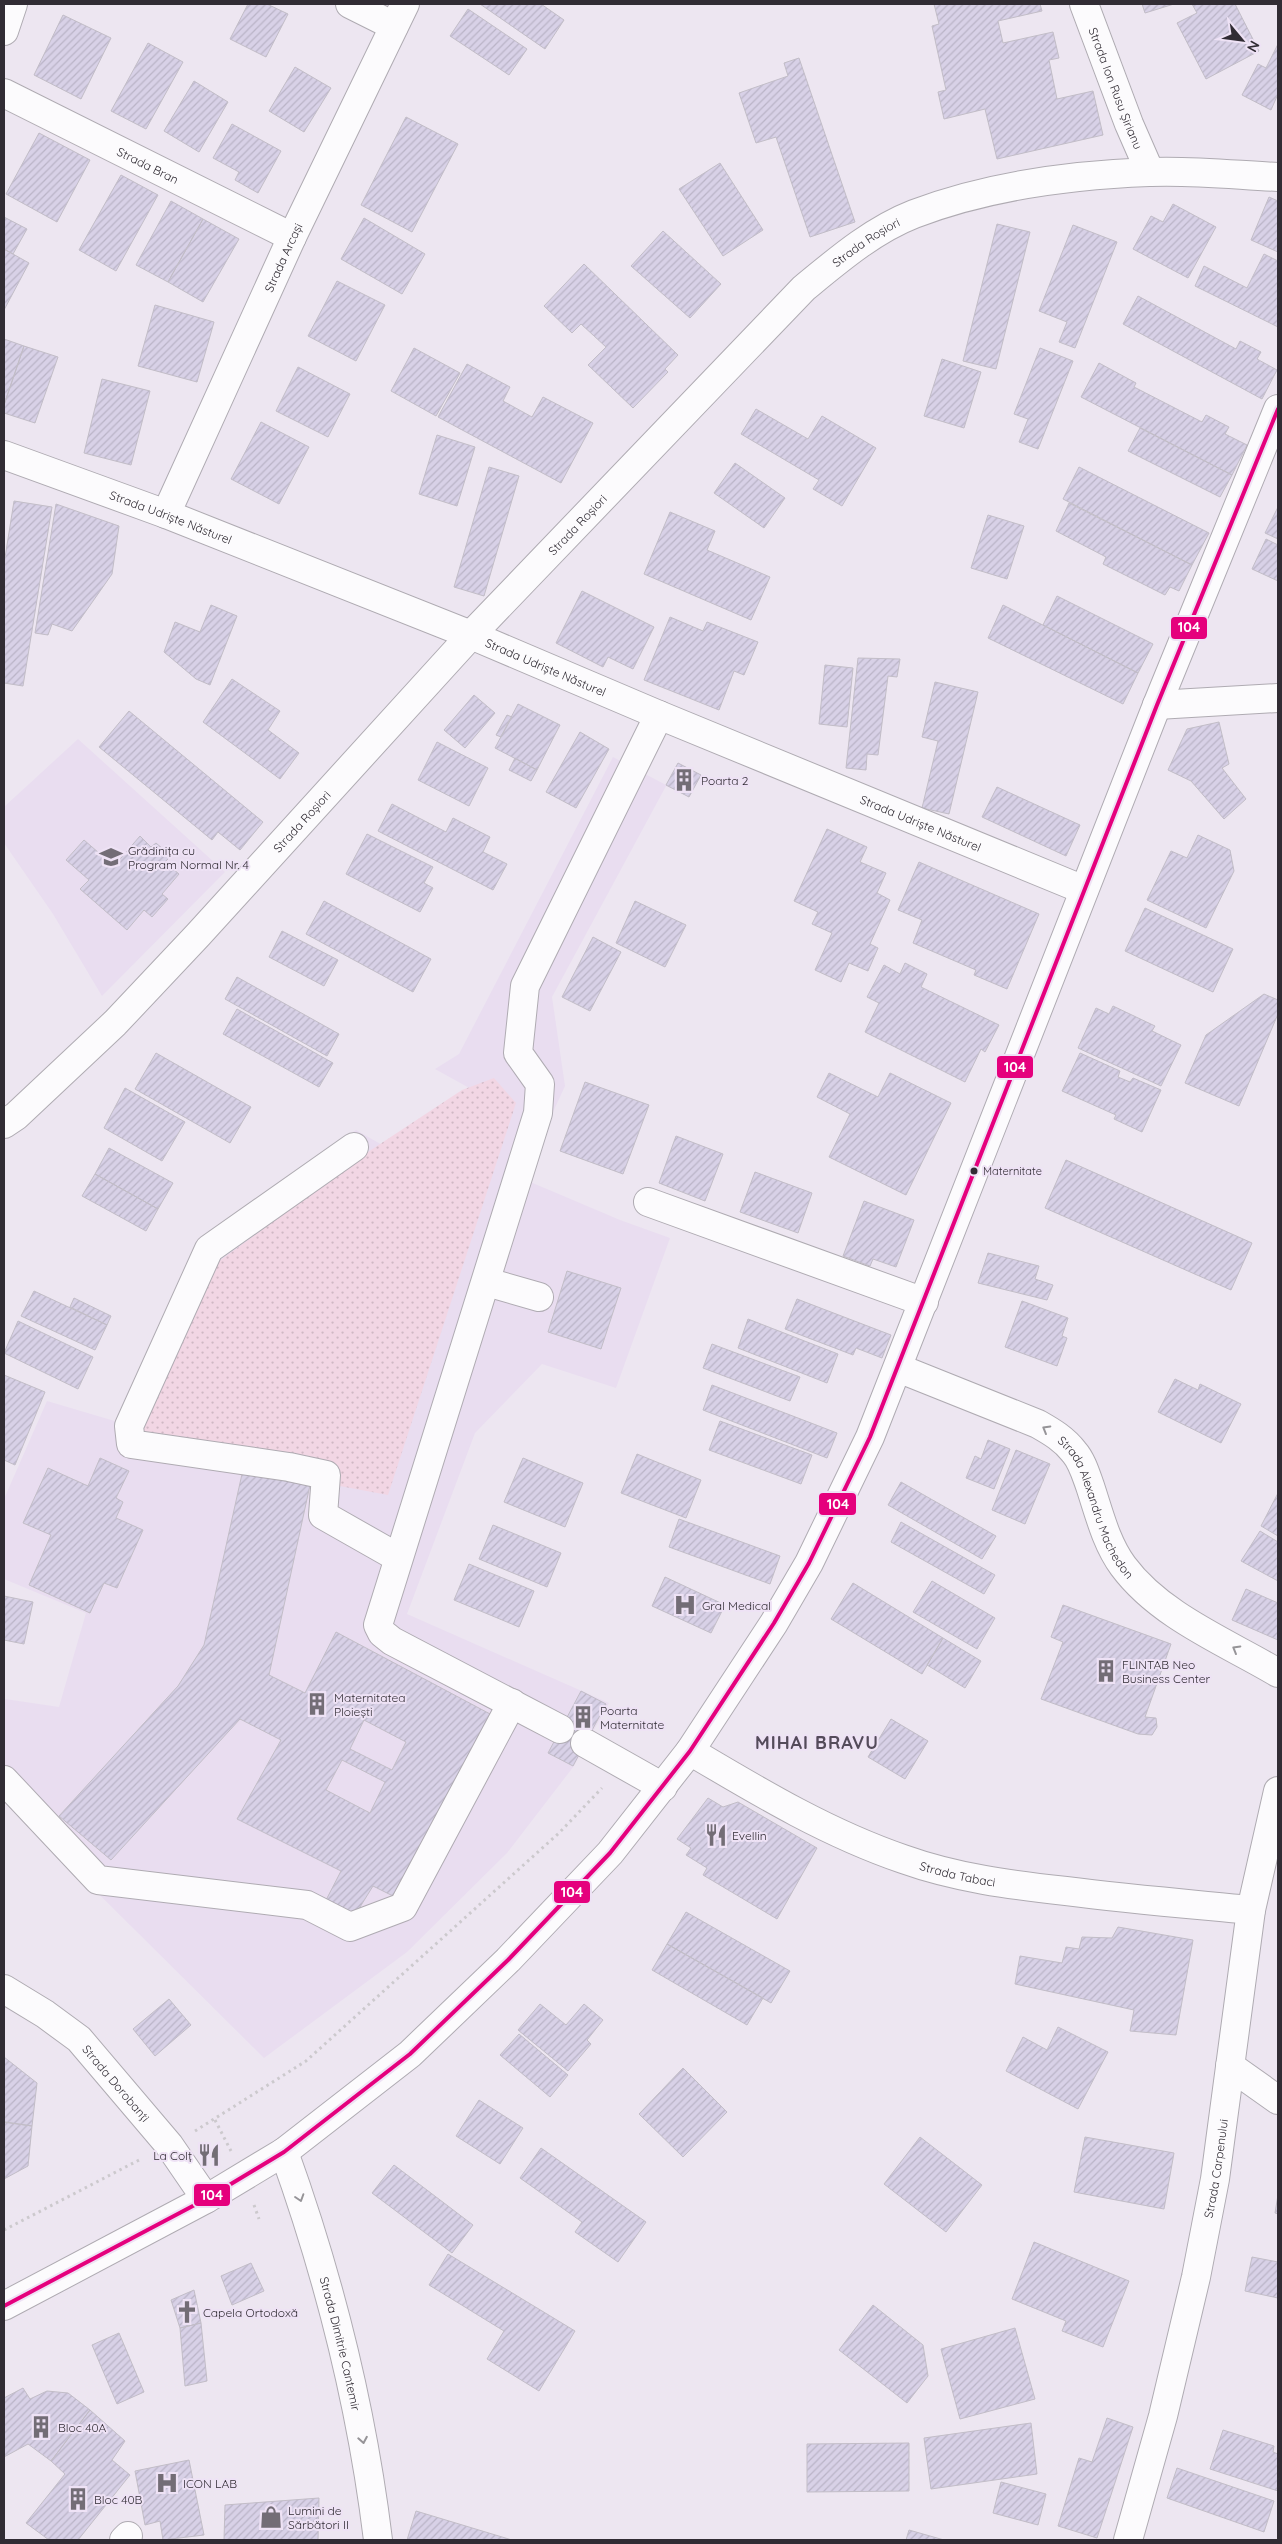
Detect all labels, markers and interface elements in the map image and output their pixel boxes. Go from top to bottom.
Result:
north arrow [1217,15,1267,65]
street label: Strada Ion Rusu Șirianu [1086,25,1146,151]
text: N [1243,37,1264,55]
street label: Strada Bran [115,143,181,187]
street label: Strada Roșiori [829,214,902,270]
street label: Strada Arcași [261,220,305,294]
street label: Strada Udriște Năsturel [108,487,234,547]
street label: Strada Roșiori [545,491,610,558]
line badge: 104 [1170,616,1208,640]
text: 104 [1178,618,1200,636]
street label: Strada Udriște Năsturel [483,635,609,699]
building icon: Poarta 2 [671,767,697,793]
place label: Poarta 2 [701,773,749,788]
street label: Strada Roșiori [270,787,333,855]
street label: Strada Udriște Năsturel [858,791,984,854]
place label: Grădinița cu Program Normal Nr. 4 [128,843,249,872]
school or university icon: Grădinița cu Program Normal Nr. 4 [98,844,124,870]
line badge: 104 [996,1055,1034,1079]
text: 104 [1004,1058,1026,1076]
place label: Maternitate [983,1164,1042,1178]
marker: Maternitate [969,1166,979,1176]
one-way arrow [1043,1425,1052,1435]
street label: Strada Alexandru Machedon [1055,1432,1137,1581]
line badge: 104 [818,1492,857,1516]
text: 104 [827,1495,849,1513]
hospital icon: Gral Medical [672,1592,698,1618]
place label: Gral Medical [702,1598,771,1613]
one-way arrow [1232,1645,1241,1655]
place label: FLINTAB Neo Business Center [1122,1657,1210,1686]
building icon: FLINTAB Neo Business Center [1093,1658,1119,1684]
place label: Maternitatea Ploiești [334,1690,406,1719]
building icon: Maternitatea Ploiești [304,1691,330,1717]
place label: Poarta Maternitate [600,1703,664,1732]
building icon: Poarta Maternitate [570,1704,596,1730]
district label: MIHAI BRAVU [755,1731,879,1754]
restaurant icon: Evellin [703,1822,729,1848]
place label: Evellin [732,1828,767,1843]
street label: Strada Tabaci [918,1858,997,1889]
line badge: 104 [553,1880,591,1904]
text: 104 [561,1883,583,1901]
street label: Strada Dorobanți [80,2042,153,2125]
street label: Strada Carpenului [1200,2118,1230,2219]
restaurant icon: La Colț [196,2142,222,2168]
place label: La Colț [153,2148,192,2163]
line badge: 104 [193,2183,231,2207]
text: 104 [201,2186,223,2204]
one-way arrow [295,2193,305,2202]
street label: Strada Dimitrie Cantemir [317,2275,364,2412]
church icon: Capela Ortodoxă [174,2299,200,2325]
place label: Capela Ortodoxă [203,2305,298,2320]
building icon: Bloc 40A [28,2414,54,2440]
place label: Bloc 40A [58,2420,107,2435]
one-way arrow [357,2436,367,2444]
hospital icon: ICON LAB [154,2470,180,2496]
place label: ICON LAB [183,2476,237,2491]
building icon: Bloc 40B [65,2486,91,2512]
place label: Bloc 40B [94,2492,143,2507]
place label: Lumini de Sărbători II [288,2503,349,2532]
shop icon: Lumini de Sărbători II [258,2504,284,2530]

